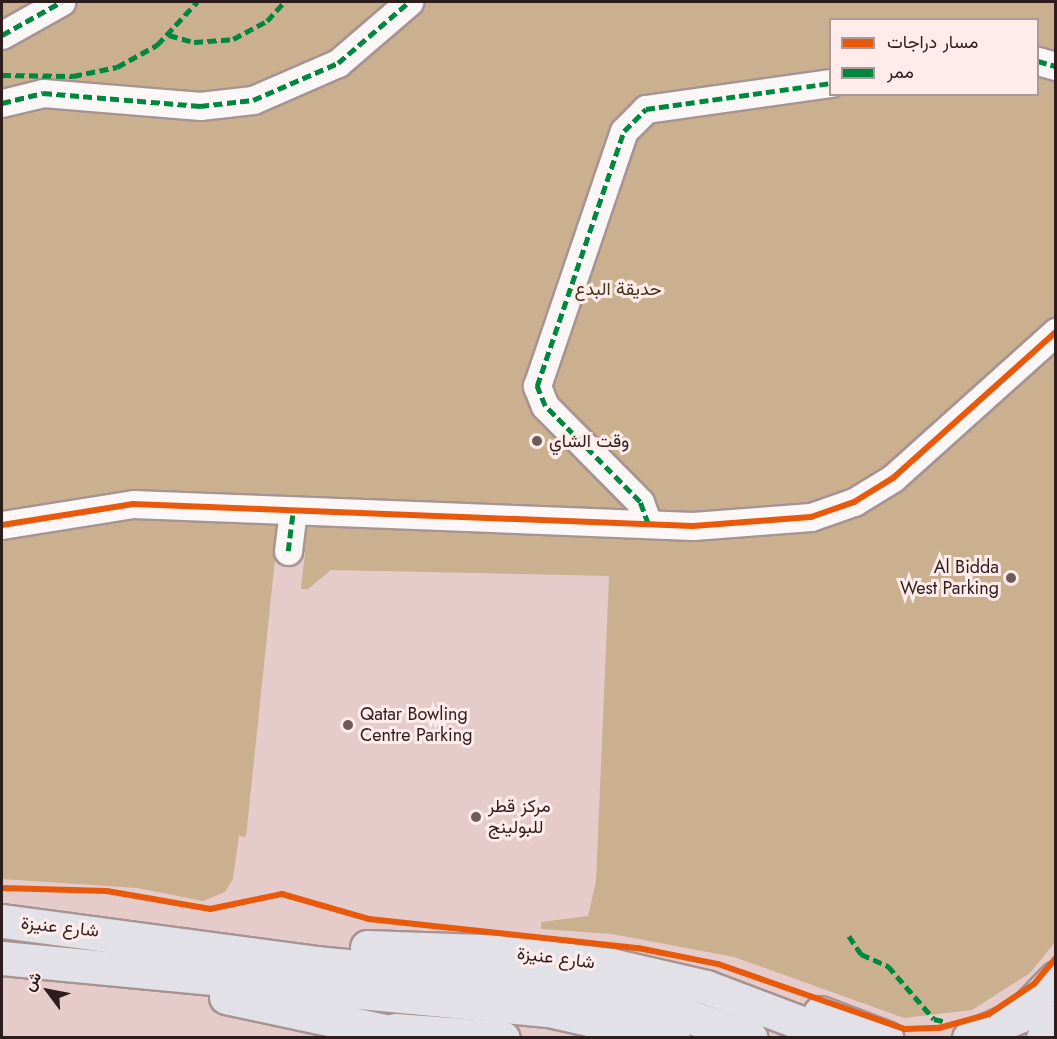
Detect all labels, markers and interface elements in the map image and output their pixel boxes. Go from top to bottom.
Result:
legend [829,18,1039,96]
text: مسار دراجات [887,29,978,55]
text: ممر [887,59,914,85]
park label: حديقة البدع [574,278,662,300]
place label: وقت الشاي [549,430,629,452]
marker: وقت الشاي [530,434,544,448]
place label: Al Bidda West Parking [900,557,999,600]
marker: Al Bidda West Parking [1004,571,1018,585]
place label: Qatar Bowling Centre Parking [360,704,472,746]
marker: Qatar Bowling Centre Parking [341,718,355,732]
place label: مركز قطر للبولينج [488,796,551,838]
marker: مركز قطر للبولينج [469,810,483,824]
street label: شارع عنيزة [20,912,100,942]
street label: شارع عنيزة [516,943,596,973]
north arrow [18,961,78,1021]
text: ش [17,967,47,995]

